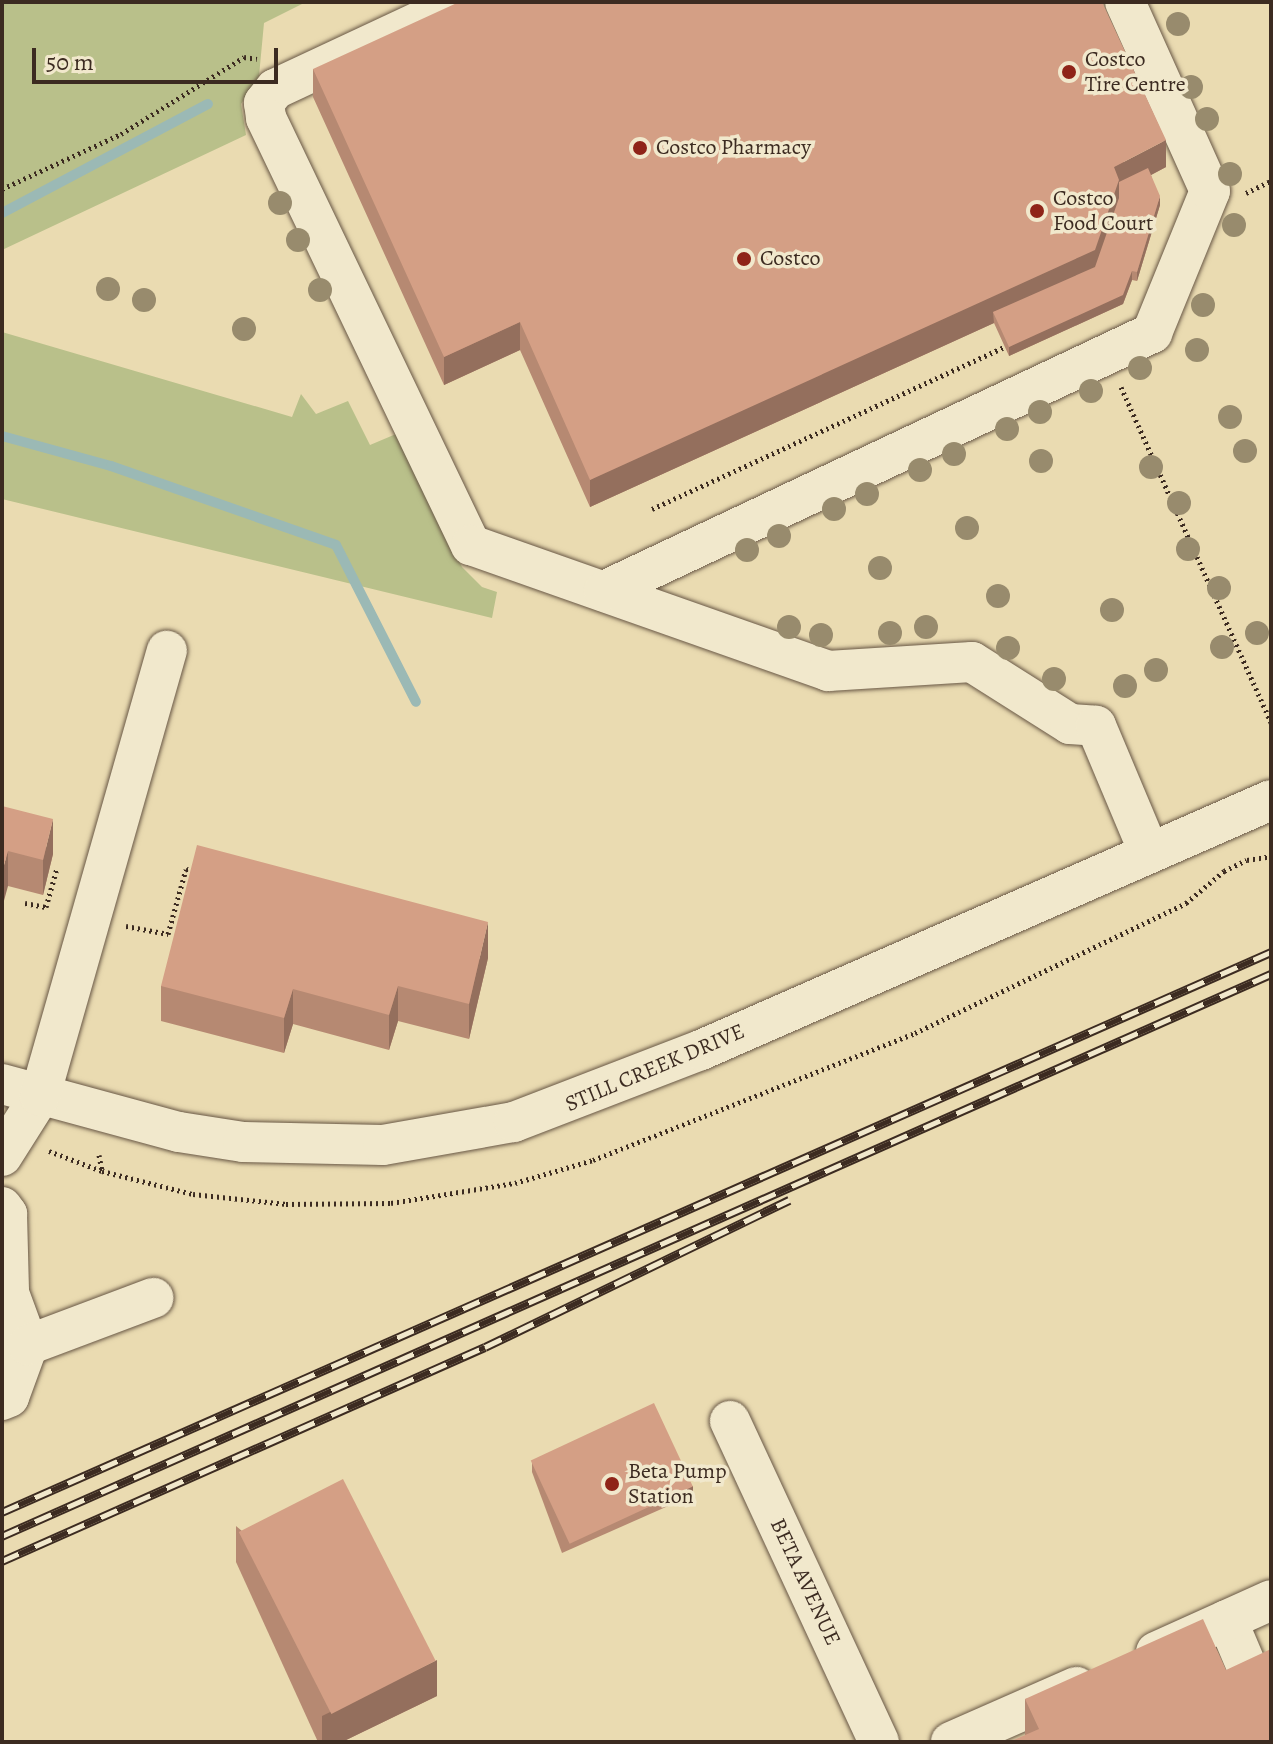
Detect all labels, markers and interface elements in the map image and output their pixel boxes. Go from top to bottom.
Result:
scale bar [36,32,282,82]
text: 50 m [46,46,94,78]
place label: Costco Tire Centre [1085,46,1186,98]
marker: Costco Tire Centre [1060,63,1078,81]
place label: Costco Pharmacy [656,135,811,161]
marker: Costco Pharmacy [631,139,649,157]
place label: Costco Food Court [1053,185,1153,236]
marker: Costco Food Court [1028,202,1046,220]
place label: Costco [760,246,820,272]
marker: Costco [735,250,753,268]
street label: STILL CREEK DRIVE [561,1018,749,1118]
place label: Beta Pump Station [628,1458,727,1510]
marker: Beta Pump Station [603,1475,621,1493]
street label: BETA AVENUE [764,1514,846,1650]

